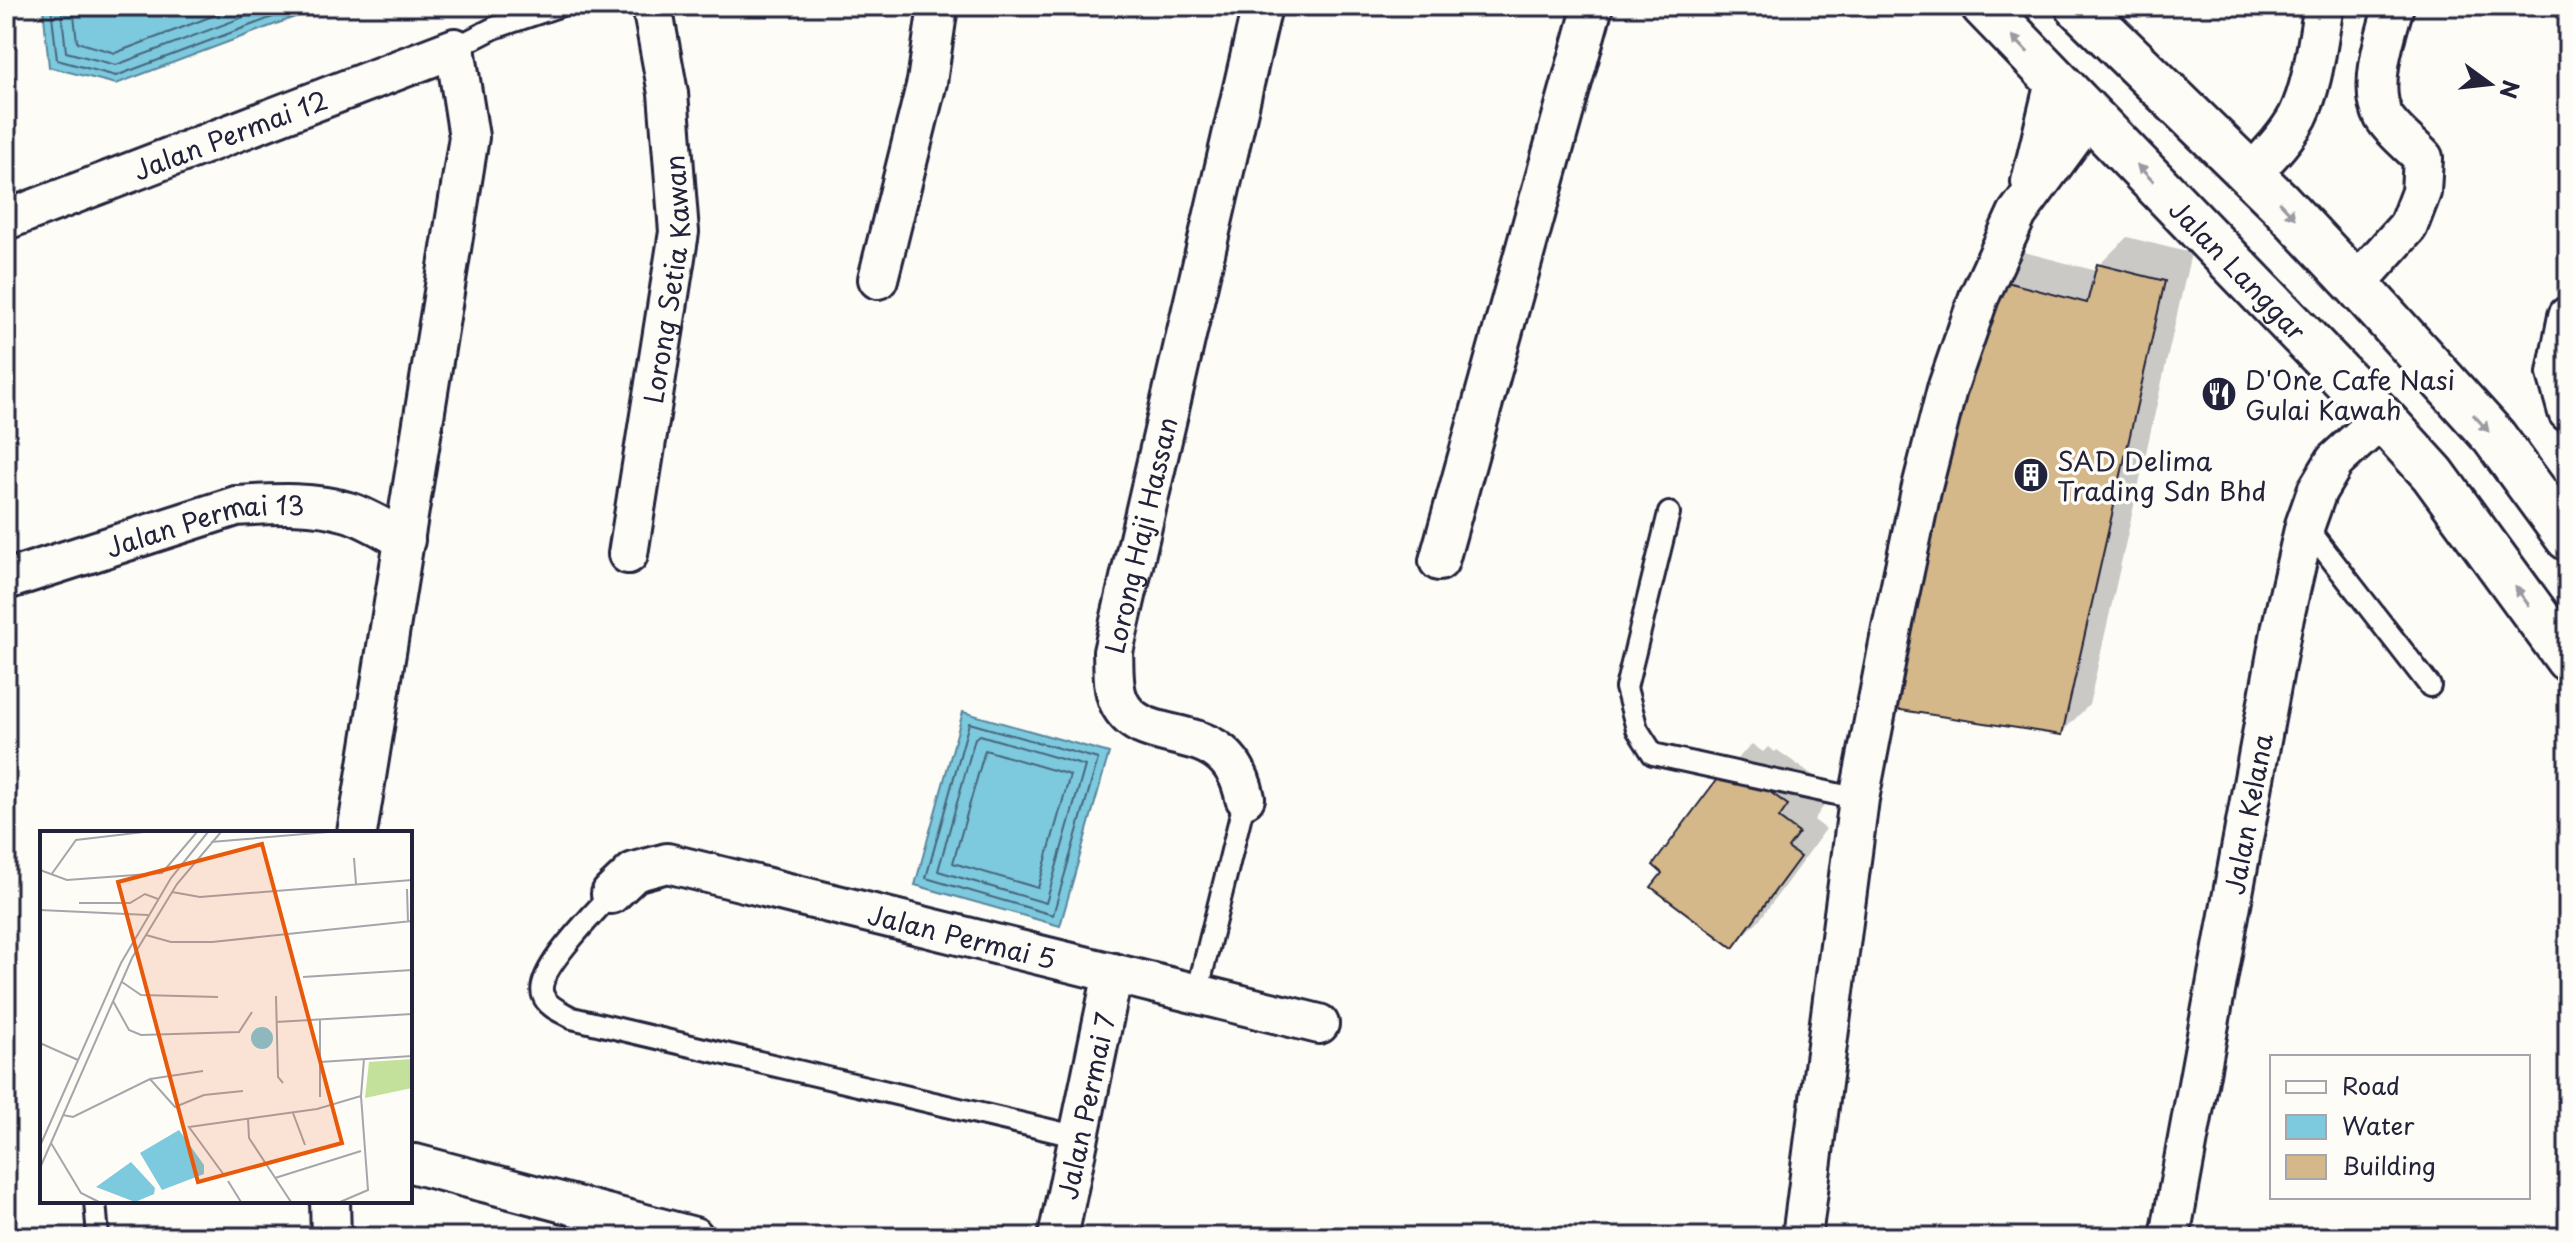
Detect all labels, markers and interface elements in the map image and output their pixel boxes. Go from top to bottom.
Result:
one-way arrow [2011,35,2029,54]
north arrow [2450,44,2530,124]
text: N [2493,77,2529,102]
street label: Jalan Permai 12 [127,79,333,189]
street label: Lorong Setia Kawan [633,154,699,406]
one-way arrow [2136,164,2154,183]
street label: Jalan Langgar [2161,190,2316,349]
one-way arrow [2277,200,2295,219]
place label: D'One Cafe Nasi Gulai Kawah [2245,360,2455,429]
restaurant icon: D'One Cafe Nasi Gulai Kawah [2200,375,2238,413]
street label: Lorong Haji Hassan [1094,413,1186,657]
one-way arrow [2471,413,2489,432]
place label: SAD Delima Trading Sdn Bhd [2057,441,2266,510]
building icon: SAD Delima Trading Sdn Bhd [2012,456,2050,494]
street label: Jalan Permai 13 [101,484,305,566]
one-way arrow [2515,586,2530,607]
street label: Jalan Kelana [2214,730,2281,898]
inset map [40,831,412,1203]
street label: Jalan Permai 5 [864,894,1060,978]
street label: Jalan Permai 7 [1047,1009,1124,1203]
legend [2270,1055,2530,1199]
text: Road [2342,1067,2400,1103]
text: Water [2342,1107,2415,1143]
text: Building [2342,1147,2436,1183]

